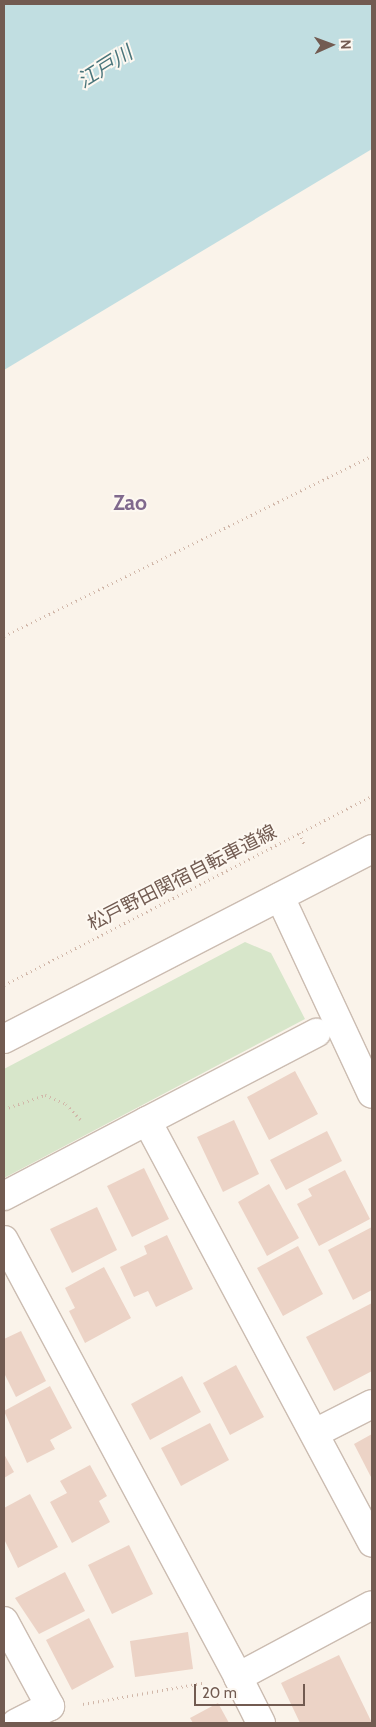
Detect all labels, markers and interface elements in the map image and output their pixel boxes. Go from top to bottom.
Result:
north arrow [306,20,356,70]
text: N [337,39,355,50]
water label: 江戸川 [73,41,137,93]
district label: Zao [113,490,147,516]
street label: 松戸野田関宿自転車道線 [84,820,280,936]
scale bar [196,1674,307,1706]
text: 20 m [202,1684,237,1702]

